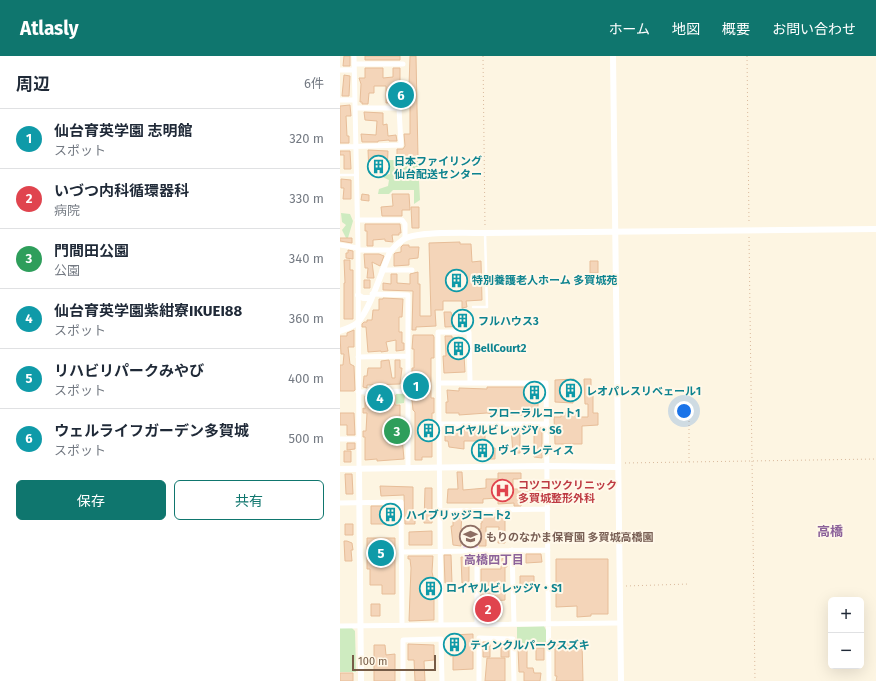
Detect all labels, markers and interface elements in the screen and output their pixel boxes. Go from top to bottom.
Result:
text: Atlasly [20,17,79,40]
text: ホーム [608,21,650,38]
text: 地図 [672,21,700,38]
text: 概要 [722,21,750,38]
text: お問い合わせ [772,21,856,38]
text: 周辺 [16,74,50,95]
text: 6件 [304,76,324,91]
pin: 6 [388,80,414,110]
text: 仙台育英学園 志明館 [54,122,193,140]
text: 1 [26,131,32,146]
text: 320 m [289,131,324,146]
text: スポット [54,143,106,158]
building icon: 日本ファイリング 仙台配送センター [365,154,391,180]
place label: 日本ファイリング 仙台配送センター [394,155,482,181]
text: いづつ内科循環器科 [54,182,189,200]
text: 2 [26,191,32,206]
text: 330 m [289,191,324,206]
text: 病院 [54,203,80,218]
text: 門間田公園 [54,242,129,260]
text: 3 [26,251,32,266]
text: 340 m [289,251,324,266]
text: 公園 [54,263,80,278]
building icon: 特別養護老人ホーム 多賀城苑 [443,267,469,293]
place label: 特別養護老人ホーム 多賀城苑 [472,274,617,287]
text: 仙台育英学園紫紺寮IKUEI88 [54,302,242,320]
building icon: フルハウス3 [449,308,475,334]
text: 4 [25,311,33,326]
text: 360 m [289,311,324,326]
place label: フルハウス3 [478,315,539,328]
text: スポット [54,323,106,338]
building icon: BellCourt2 [446,335,472,361]
place label: BellCourt2 [474,342,527,355]
text: リハビリパークみやび [54,362,204,380]
text: 5 [26,371,32,386]
text: 400 m [288,371,324,386]
pin: 1 [403,371,429,401]
building icon: レオパレスリベェール1 [557,378,583,404]
building icon: フローラルコート1 [521,380,547,406]
text: スポット [54,383,106,398]
pin: 4 [367,383,393,413]
place label: レオパレスリベェール1 [586,385,701,398]
your location [674,401,694,421]
place label: フローラルコート1 [488,407,580,420]
pin: 3 [384,416,410,446]
building icon: ロイヤルビレッジY・S6 [416,417,442,443]
text: ウェルライフガーデン多賀城 [54,422,249,440]
place label: ロイヤルビレッジY・S6 [444,424,562,437]
text: 6 [25,431,33,446]
text: 500 m [288,431,324,446]
building icon: ヴィラレティス [469,437,495,463]
text: スポット [54,443,106,458]
place label: ヴィラレティス [498,444,574,457]
hospital icon: コツコツクリニック 多賀城整形外科 [490,478,516,504]
place label: コツコツクリニック 多賀城整形外科 [518,479,617,505]
button: 保存 [16,480,166,520]
button: 共有 [174,480,324,520]
building icon: ハイブリッジコート2 [377,502,403,528]
place label: ハイブリッジコート2 [406,509,511,522]
school or university icon: もりのなかま保育園 多賀城高橋園 [458,524,484,550]
district label: 高橋 [817,524,843,539]
place label: もりのなかま保育園 多賀城高橋園 [486,531,654,544]
pin: 5 [368,538,394,568]
district label: 高橋四丁目 [464,553,524,567]
building icon: ロイヤルビレッジY・S1 [417,575,443,601]
place label: ロイヤルビレッジY・S1 [446,582,562,595]
pin: 2 [475,594,501,624]
map controls [828,597,864,669]
button: + [828,597,864,633]
building icon: ティンクルパークスズキ [441,632,467,658]
button: − [828,633,864,669]
place label: ティンクルパークスズキ [470,639,590,652]
scale bar [352,653,436,672]
text: 100 m [358,655,387,668]

